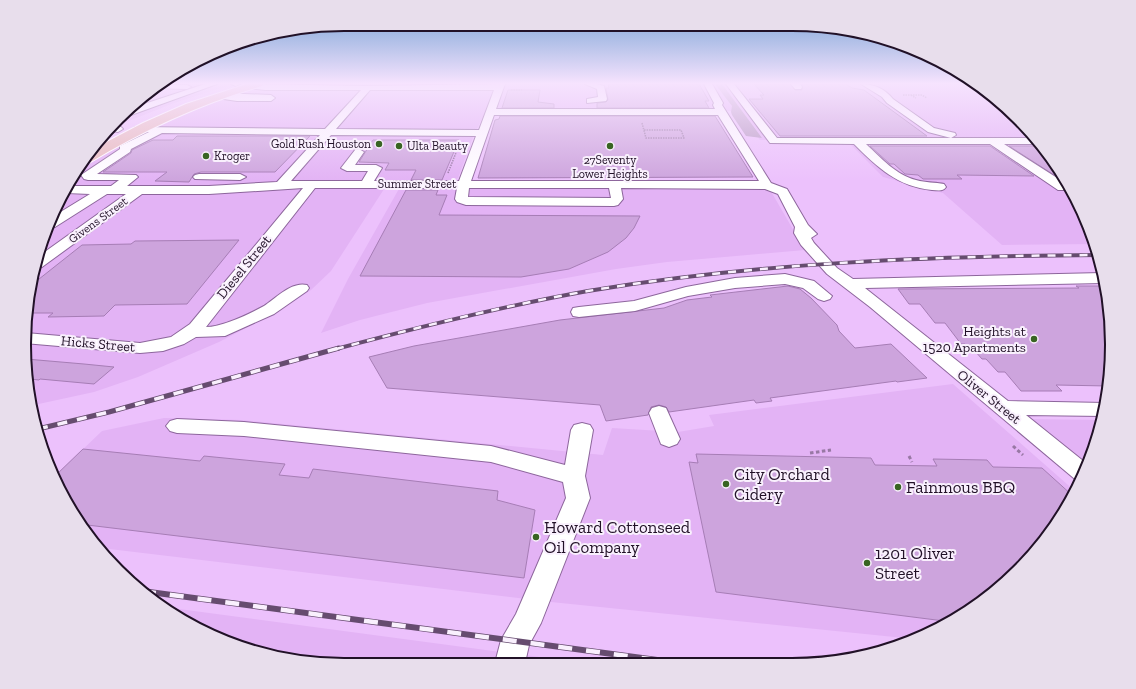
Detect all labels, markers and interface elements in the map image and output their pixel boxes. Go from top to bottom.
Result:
place label: Gold Rush Houston [271,137,371,151]
marker: Gold Rush Houston [374,139,384,149]
place label: Ulta Beauty [407,139,469,153]
marker: Ulta Beauty [394,141,404,151]
marker: 27Seventy Lower Heights [605,141,615,151]
place label: Kroger [214,149,250,163]
marker: Kroger [201,151,211,161]
place label: 27Seventy Lower Heights [572,153,648,181]
street label: Summer Street [378,177,457,191]
street label: Givens Street [66,194,131,246]
street label: Diesel Street [213,231,275,302]
place label: Heights at 1520 Apartments [923,323,1027,356]
street label: Hicks Street [60,332,137,356]
marker: Heights at 1520 Apartments [1029,334,1039,344]
street label: Oliver Street [954,366,1025,428]
place label: City Orchard Cidery [734,464,830,504]
place label: Fainmous BBQ [906,477,1015,497]
marker: City Orchard Cidery [721,479,731,489]
marker: Fainmous BBQ [893,482,903,492]
place label: Howard Cottonseed Oil Company [544,517,691,557]
marker: Howard Cottonseed Oil Company [531,532,541,542]
place label: 1201 Oliver Street [875,543,955,583]
marker: 1201 Oliver Street [862,558,872,568]

